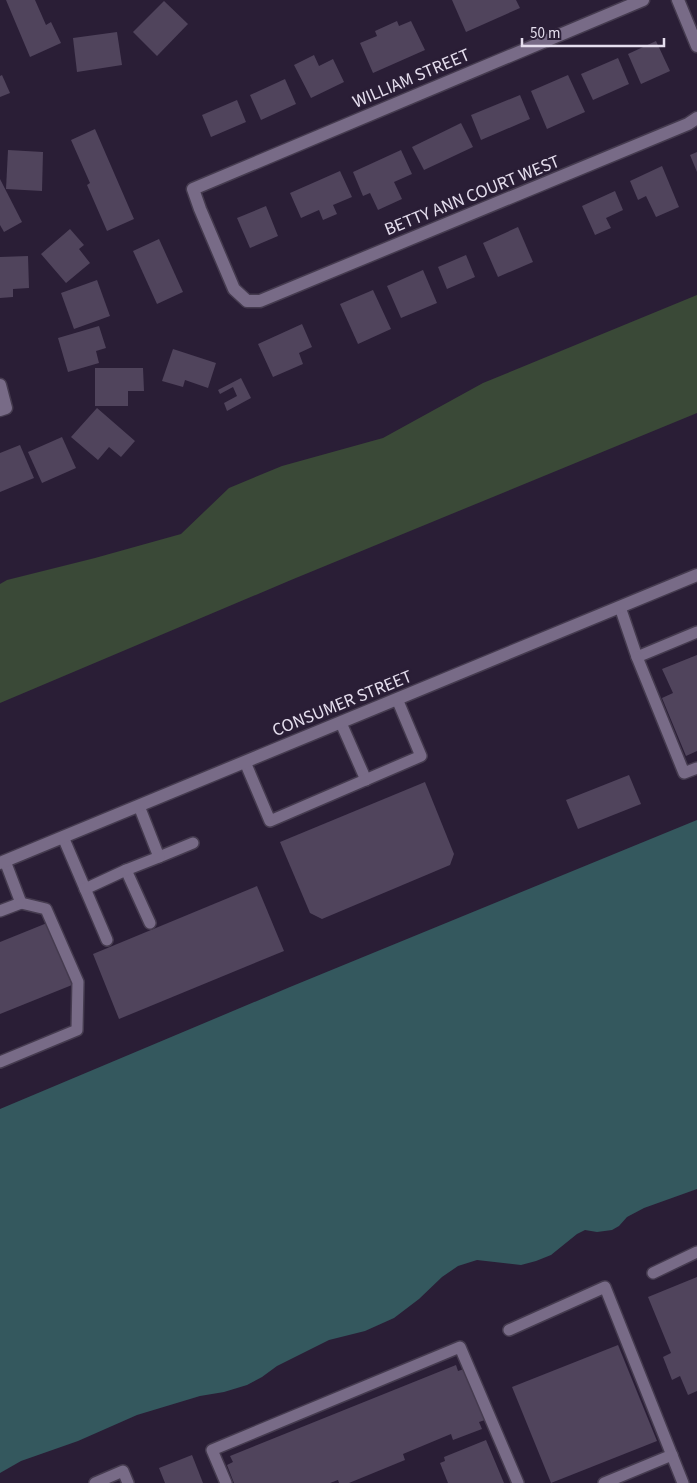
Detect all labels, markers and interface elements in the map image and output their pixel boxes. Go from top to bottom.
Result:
scale bar [522,15,664,47]
text: 50 m [530,23,560,44]
street label: WILLIAM STREET [349,42,474,114]
street label: BETTY ANN COURT WEST [381,149,564,242]
street label: CONSUMER STREET [269,664,416,743]

